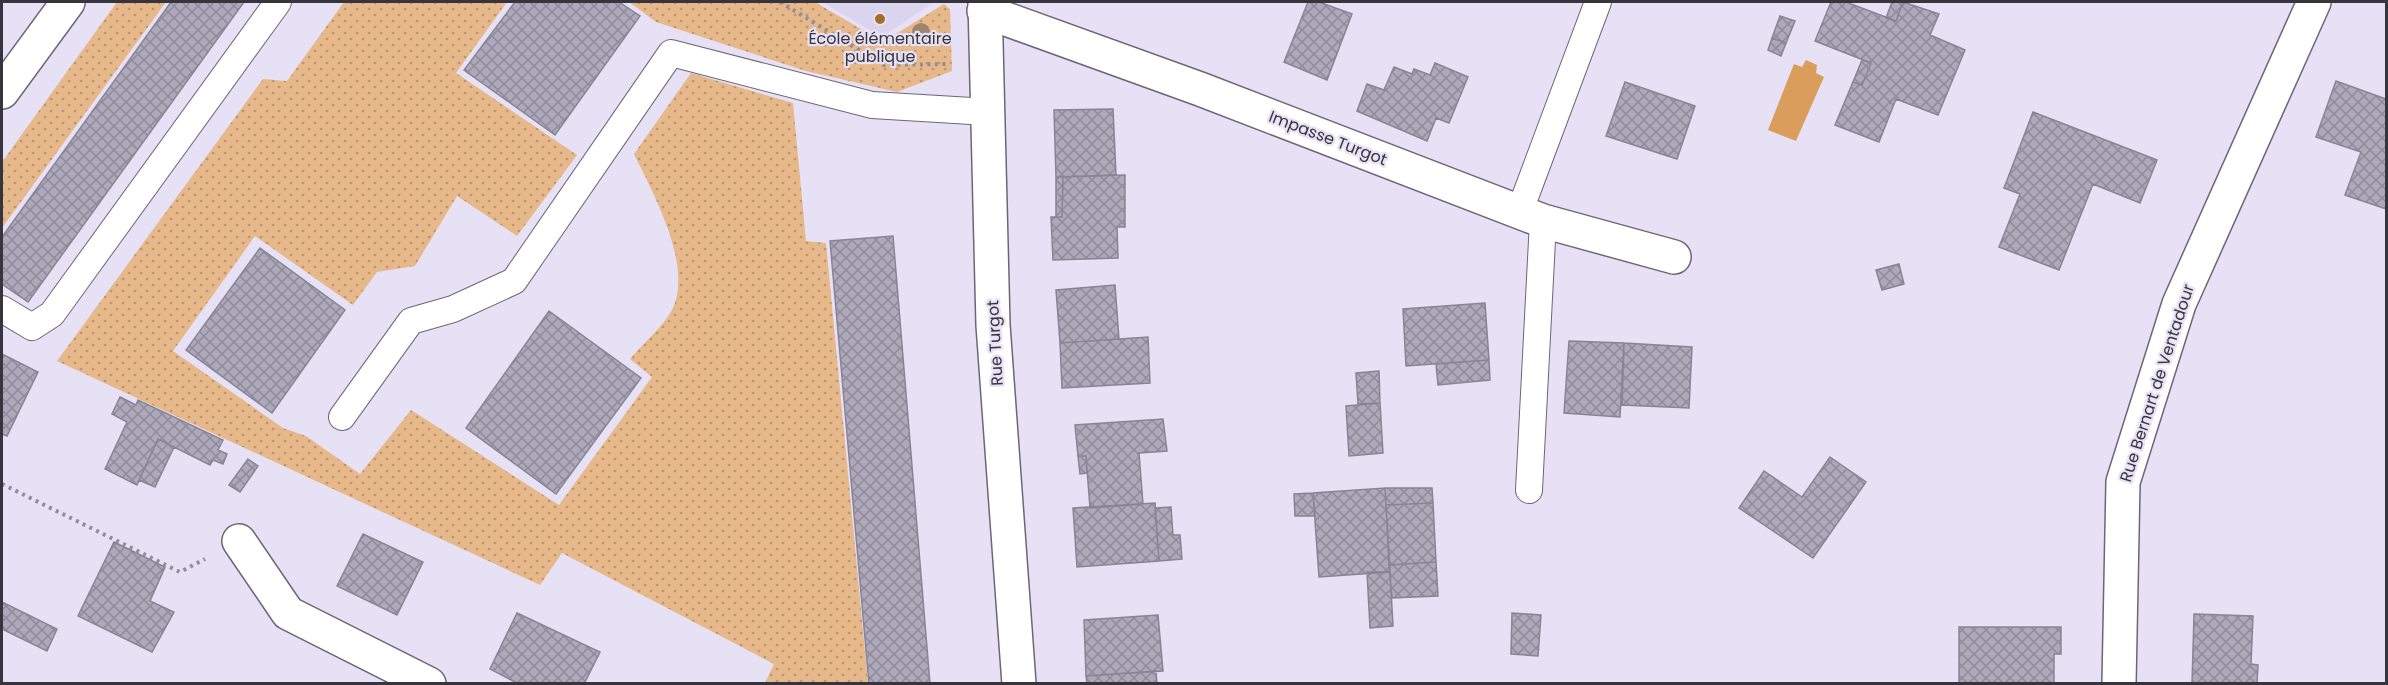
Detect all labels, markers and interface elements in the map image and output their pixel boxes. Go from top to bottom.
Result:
marker: École élémentaire publique [873,12,887,26]
place label: École élémentaire publique [808,27,952,68]
street label: Impasse Turgot [1266,105,1390,171]
street label: Rue Bernart de Ventadour [2114,281,2200,485]
street label: Rue Turgot [981,299,1009,386]

